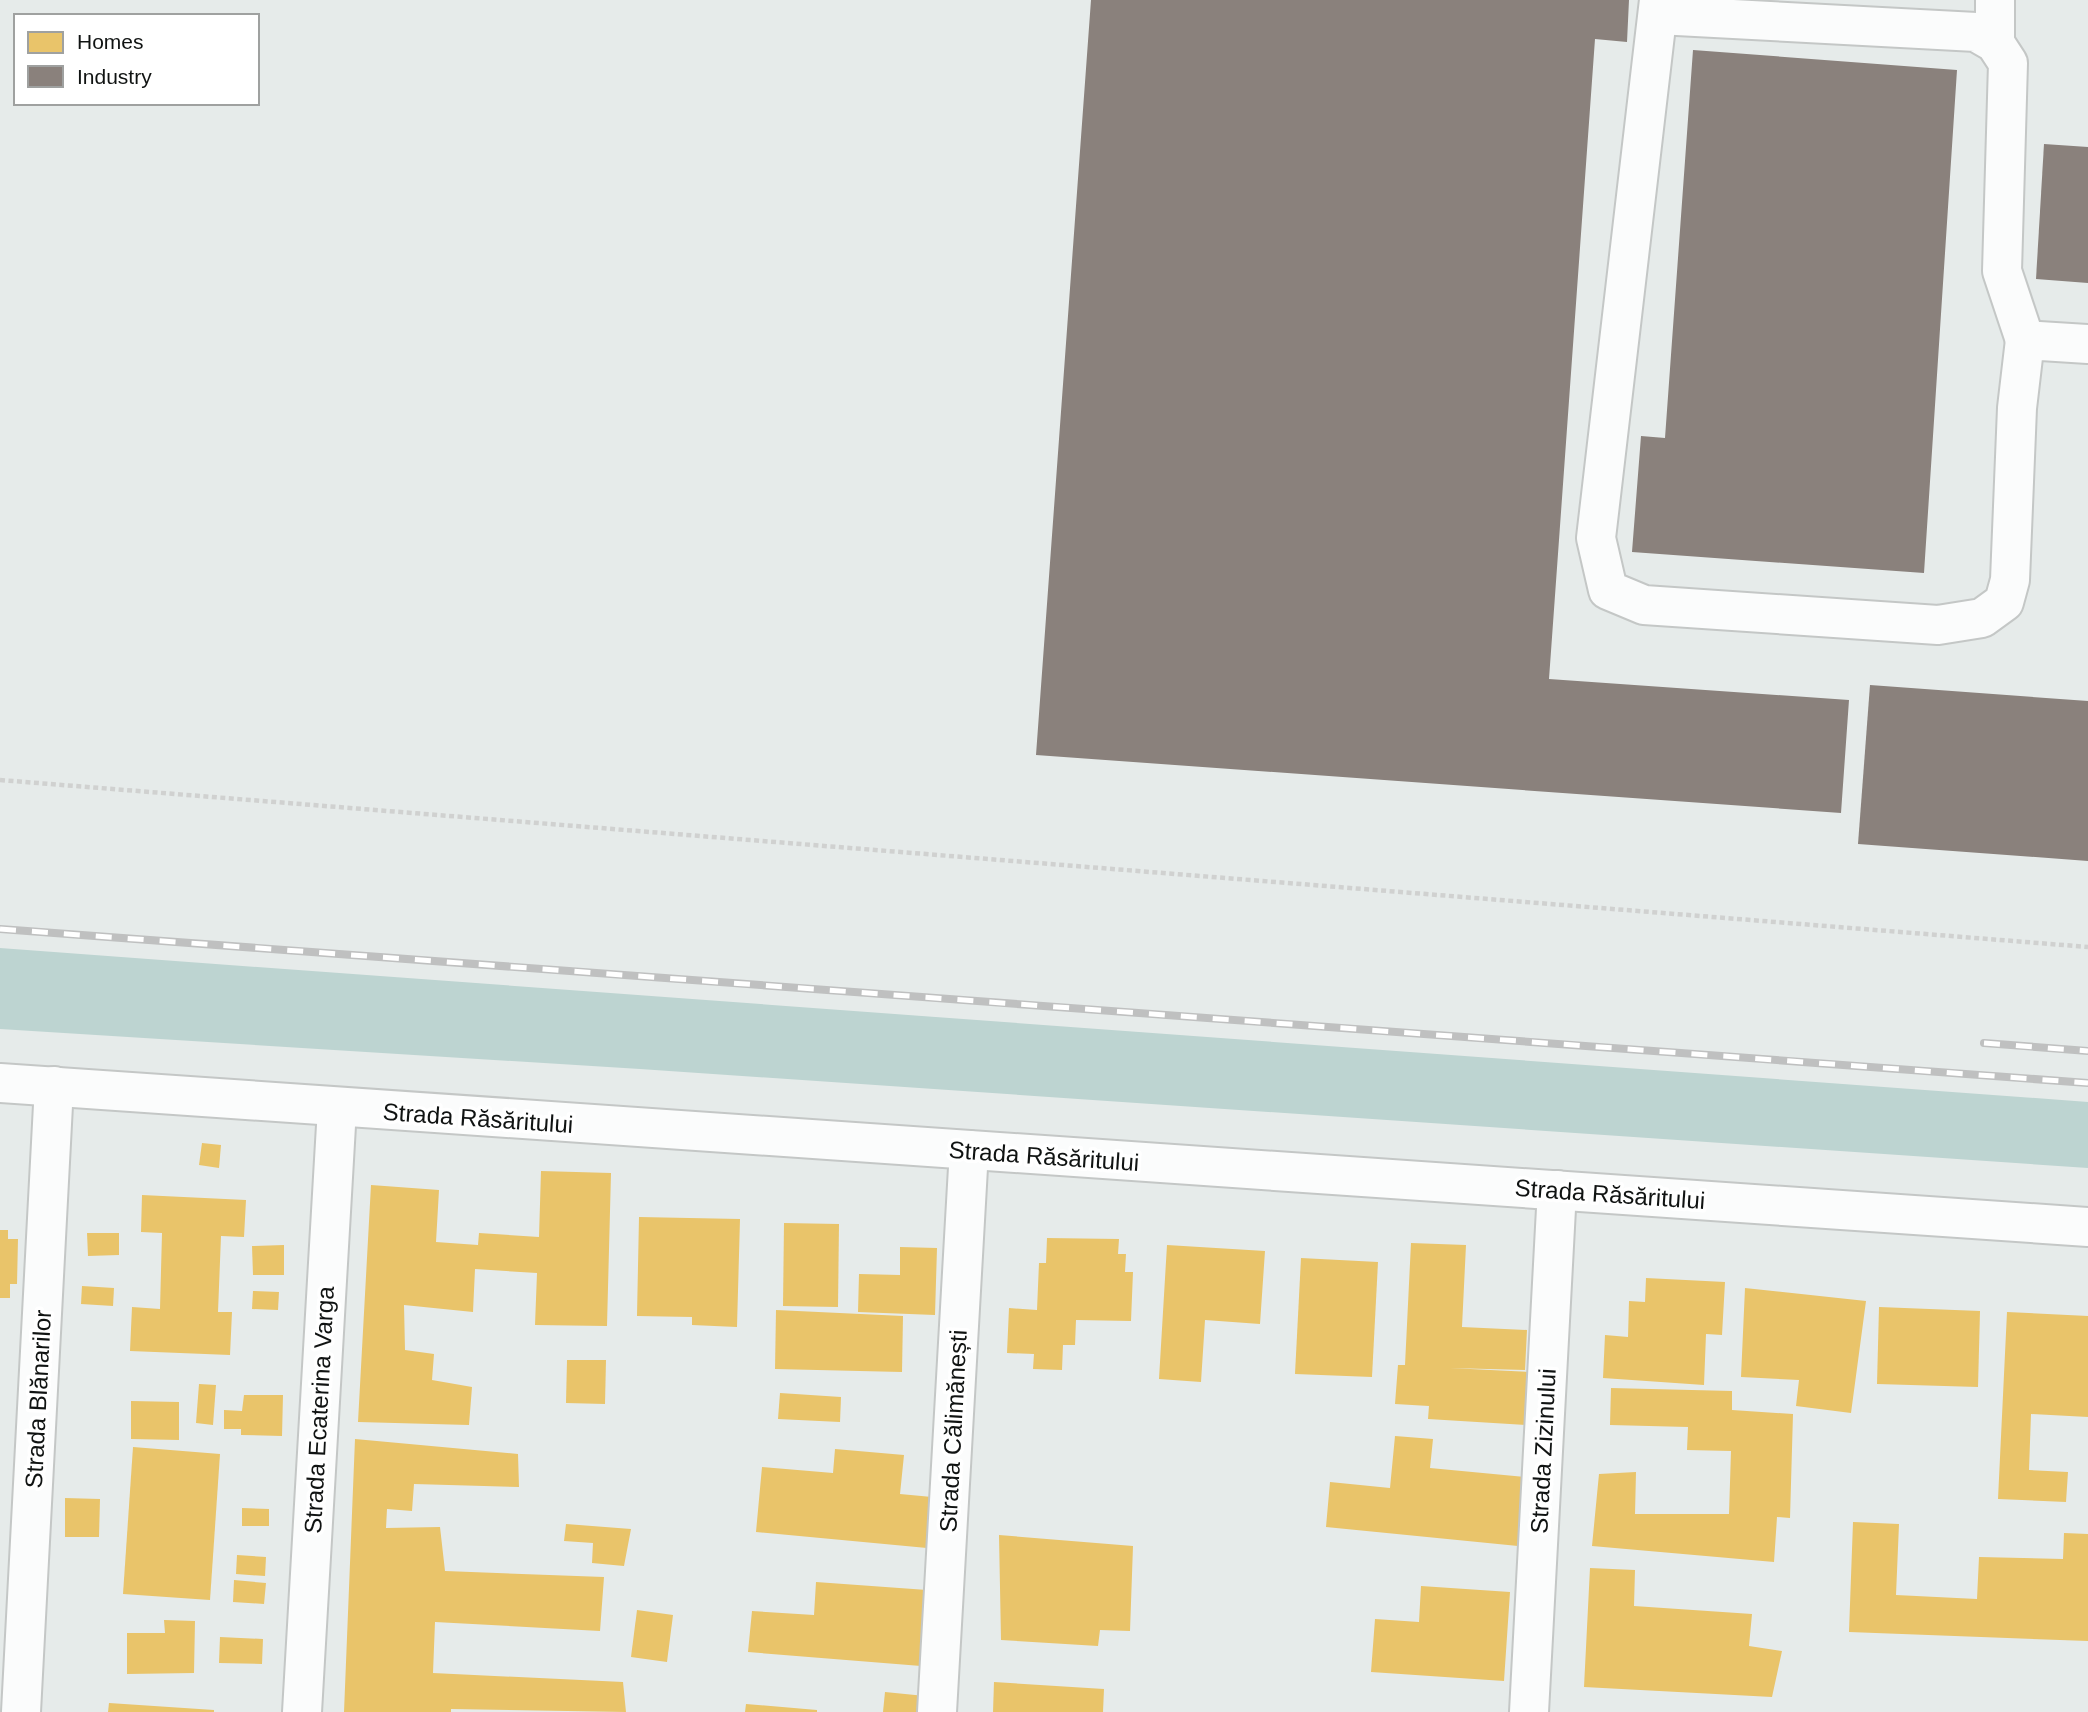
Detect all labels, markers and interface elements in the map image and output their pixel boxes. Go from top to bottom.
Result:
legend [14,14,259,105]
text: Homes [77,30,144,53]
text: Industry [77,65,152,88]
street label: Strada Răsăritului [382,1098,574,1138]
street label: Strada Răsăritului [948,1136,1140,1176]
street label: Strada Răsăritului [1514,1174,1706,1214]
street label: Strada Ecaterina Varga [299,1285,339,1534]
street label: Strada Blănarilor [20,1309,56,1489]
street label: Strada Călimănești [934,1329,972,1533]
street label: Strada Zizinului [1525,1368,1561,1534]

